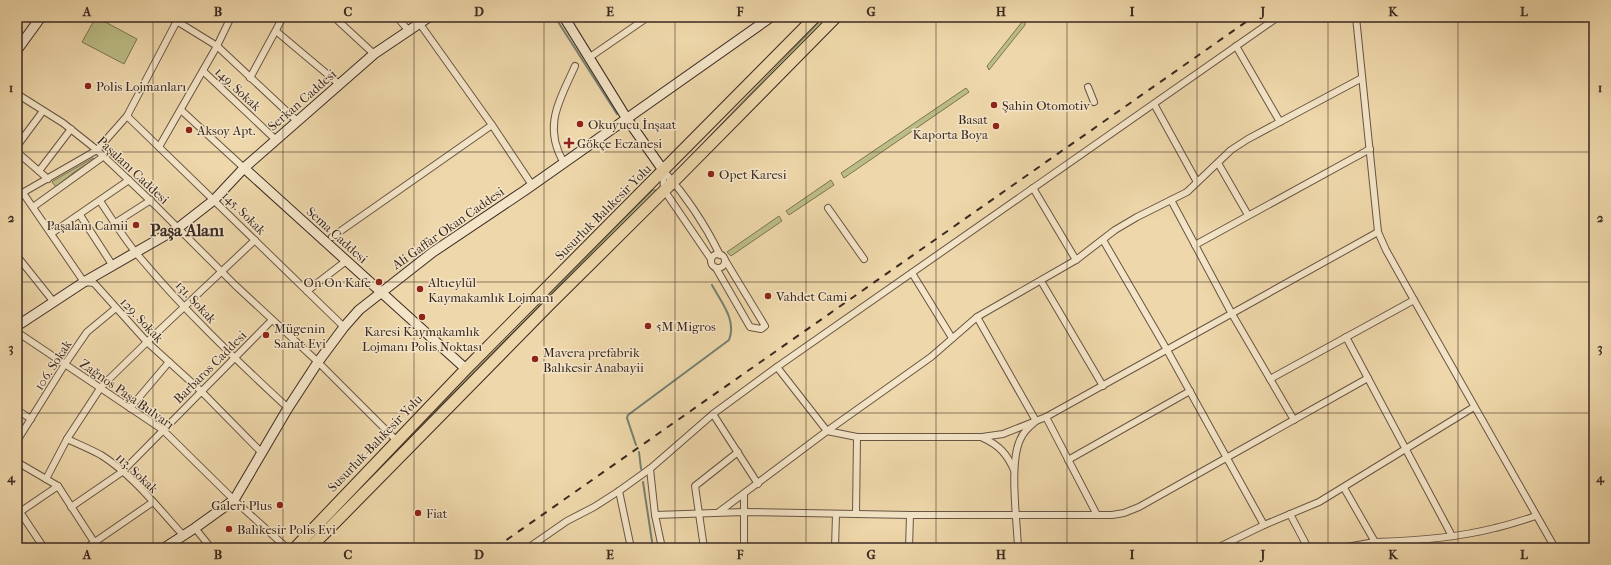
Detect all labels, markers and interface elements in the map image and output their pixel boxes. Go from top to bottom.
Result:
text: A [82,4,92,19]
text: B [214,4,223,19]
text: C [344,4,353,19]
text: D [474,4,484,19]
text: E [606,4,614,19]
text: F [736,4,744,19]
text: G [866,4,876,19]
text: H [996,4,1007,19]
text: I [1129,4,1135,19]
text: J [1259,4,1266,20]
text: K [1388,4,1399,19]
text: L [1520,4,1529,19]
street label: 149. Sokak [212,64,264,114]
street label: Serkan Caddesi [265,66,339,134]
place label: Polis Lojmanları [96,79,186,94]
text: 1 [9,80,14,95]
text: 1 [1598,80,1603,95]
marker: Polis Lojmanları [83,81,93,91]
place label: Şahin Otomotiv [1002,98,1090,113]
marker: Şahin Otomotiv [989,100,999,110]
place label: Basat Kaporta Boya [912,112,989,142]
place label: Okuyucu İnşaat [588,117,677,133]
marker: Okuyucu İnşaat [575,119,585,129]
marker: Basat Kaporta Boya [991,121,1001,131]
place label: Aksoy Apt. [196,123,255,138]
marker: Aksoy Apt. [184,125,194,135]
street label: Paşalanı Caddesi [93,133,172,208]
place label: Gökçe Eczanesi [577,136,662,152]
marker: Gökçe Eczanesi [564,138,574,148]
street label: Susurluk-Balıkesir Yolu [552,161,654,263]
place label: Opet Karesi [719,167,787,182]
marker: Opet Karesi [706,169,716,179]
street label: Ali Gaffar Okan Caddesi [388,184,507,273]
street label: 145. Sokak [219,188,269,238]
street label: Sema Caddesi [303,204,371,266]
text: 2 [8,210,15,225]
text: 2 [1597,210,1604,225]
place label: Paşalanı Camii [46,218,128,234]
marker: Paşalanı Camii [131,220,141,230]
district label: Paşa Alanı [150,220,225,241]
place label: On On Kafe [304,275,372,290]
place label: Altıeylül Kaymakamlık Lojmanı [427,275,554,305]
marker: On On Kafe [374,277,384,287]
street label: 131. Sokak [173,278,220,327]
marker: Altıeylül Kaymakamlık Lojmanı [415,284,425,294]
place label: Vahdet Cami [775,289,847,304]
marker: Vahdet Cami [763,291,773,301]
street label: 129. Sokak [117,294,167,346]
marker: Karesi Kaymakamlık Lojmanı Polis Noktası [417,312,427,322]
place label: 5M Migros [656,319,716,334]
place label: Mügenin Sanat Evi [274,321,326,351]
marker: 5M Migros [643,321,653,331]
place label: Karesi Kaymakamlık Lojmanı Polis Noktası [362,324,482,354]
street label: Barbaros Caddesi [171,327,250,406]
marker: Mügenin Sanat Evi [261,330,271,340]
street label: 106. Sokak [31,337,75,393]
text: 3 [8,340,14,356]
text: 3 [1597,340,1603,356]
place label: Mavera prefabrik Balıkesir Anabayii [543,345,644,375]
marker: Mavera prefabrik Balıkesir Anabayii [530,354,540,364]
street label: Zağnos Paşa Bulvarı [76,356,177,433]
street label: Susurluk-Balıkesir Yolu [325,391,426,495]
street label: 113. Sokak [113,450,162,497]
text: 4 [6,470,16,486]
text: 4 [1595,470,1605,486]
place label: Galeri Plus [211,498,272,513]
marker: Galeri Plus [275,500,285,510]
place label: Fiat [426,506,448,521]
marker: Fiat [413,508,423,518]
place label: Balıkesir Polis Evi [237,522,336,537]
marker: Balıkesir Polis Evi [224,524,234,534]
text: A [82,547,92,562]
text: B [214,547,223,562]
text: C [344,547,353,562]
text: D [474,547,484,562]
text: E [606,547,614,562]
text: F [736,547,744,562]
text: G [866,547,876,562]
text: H [996,547,1007,562]
text: I [1129,547,1135,562]
text: J [1259,547,1266,563]
text: K [1388,547,1399,562]
text: L [1520,547,1529,562]

